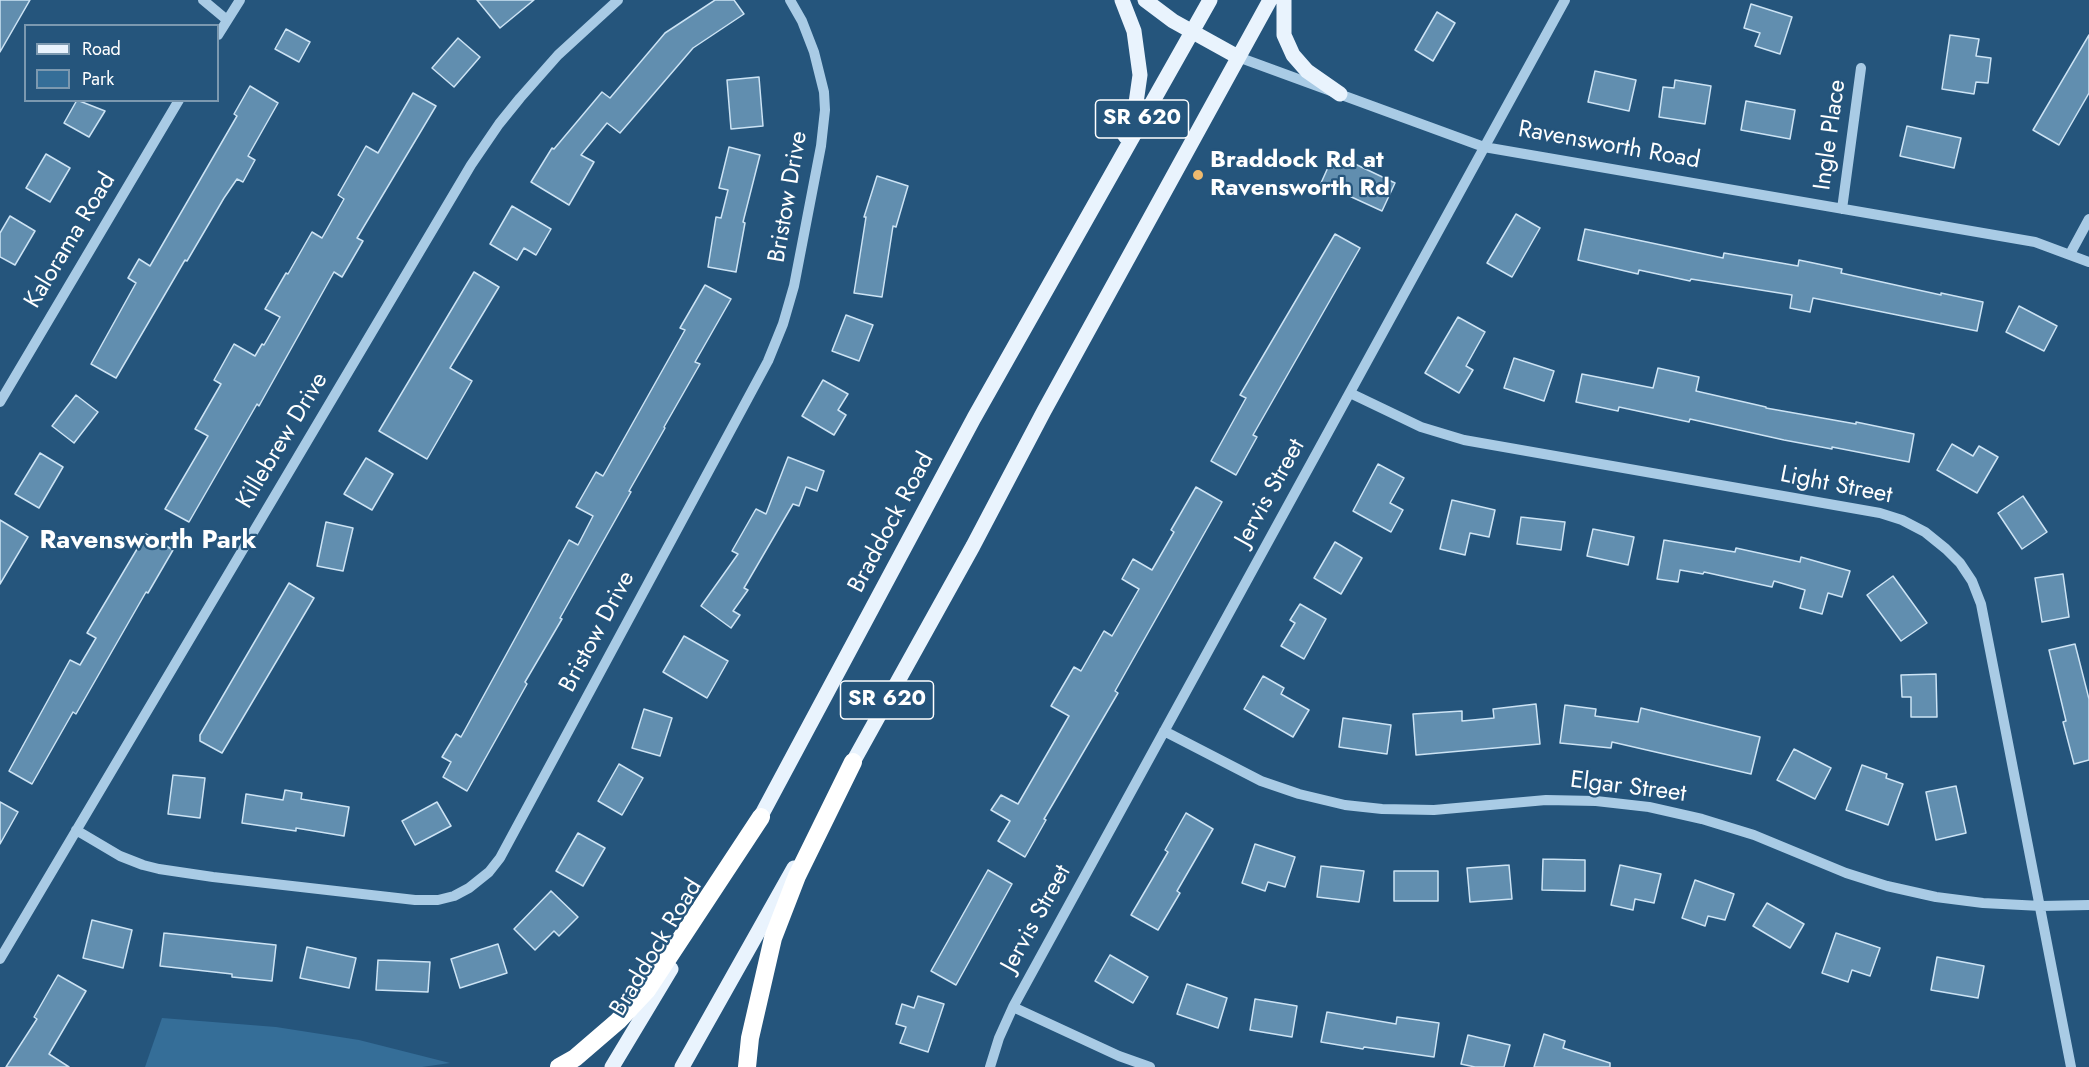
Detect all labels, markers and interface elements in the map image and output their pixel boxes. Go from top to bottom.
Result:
legend [24,24,219,102]
text: Road [82,36,121,62]
text: Park [82,66,114,92]
street label: Ingle Place [1809,78,1853,192]
road number: SR 620 [1096,100,1188,138]
street label: Ravensworth Road [1516,116,1702,176]
street label: Bristow Drive [763,129,815,265]
place label: Braddock Rd at Ravensworth Rd [1210,147,1390,203]
street label: Kalorama Road [19,168,123,314]
marker: Braddock Rd at Ravensworth Rd [1191,168,1205,182]
street label: Killebrew Drive [231,368,335,514]
street label: Jervis Street [1230,434,1312,552]
street label: Braddock Road [843,448,941,598]
street label: Light Street [1778,461,1894,511]
district label: Ravensworth Park [40,526,256,558]
street label: Bristow Drive [554,567,642,697]
road number: SR 620 [840,681,934,719]
street label: Elgar Street [1568,767,1688,809]
street label: Jervis Street [996,860,1078,978]
street label: Braddock Road [605,874,709,1022]

